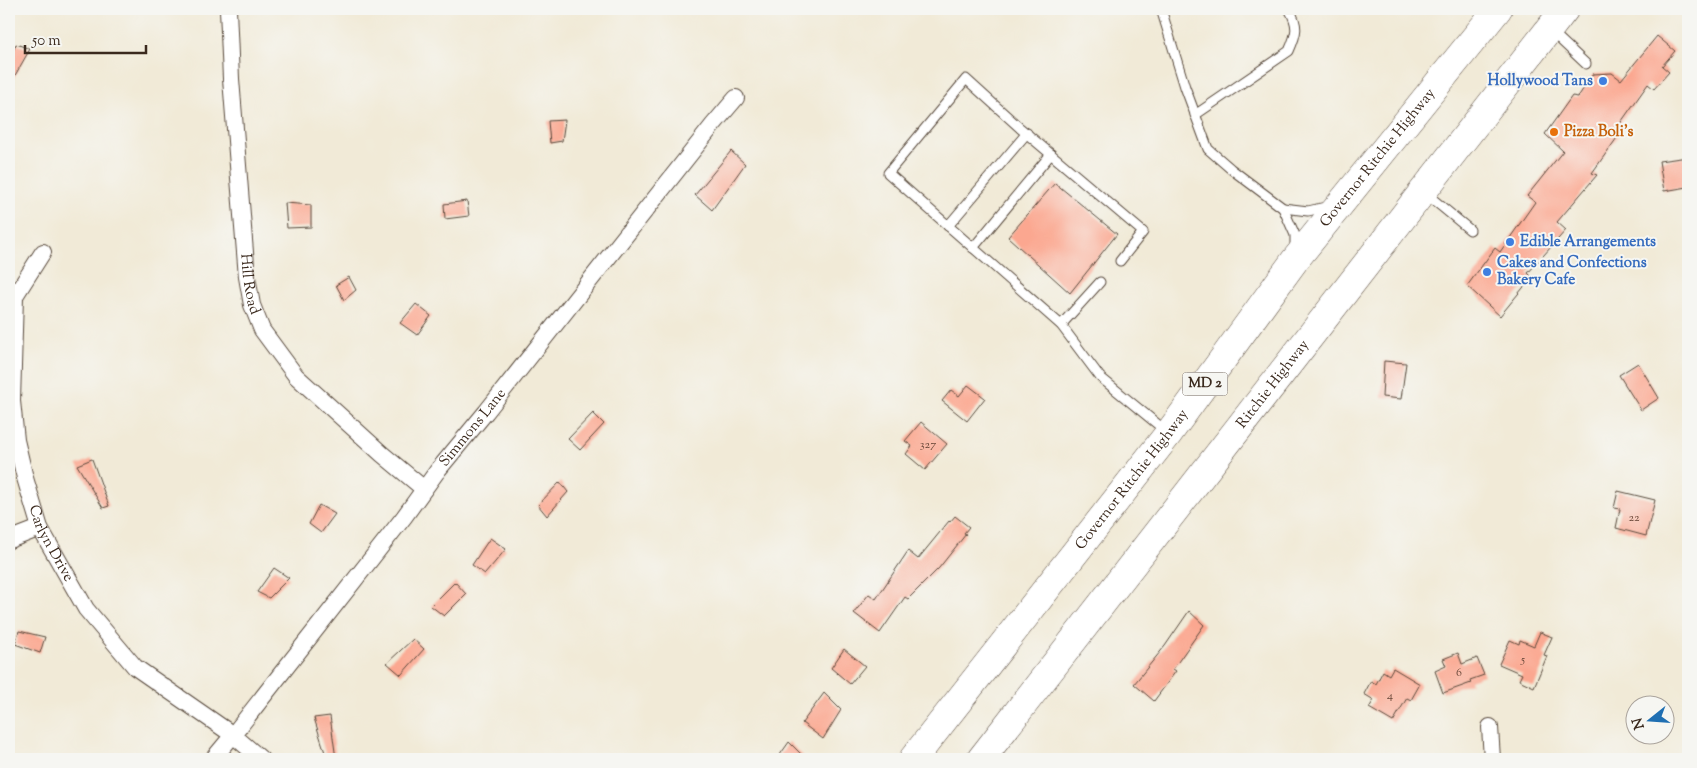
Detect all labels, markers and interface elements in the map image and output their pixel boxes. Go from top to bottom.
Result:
scale bar [25,22,146,54]
text: 50 m [31,31,61,52]
place label: Hollywood Tans [1488,71,1593,92]
marker: Hollywood Tans [1597,75,1609,87]
street label: Governor Ritchie Highway [1315,83,1441,232]
place label: Pizza Boli's [1564,122,1633,143]
marker: Pizza Boli's [1548,126,1560,138]
place label: Edible Arrangements [1520,232,1656,253]
marker: Edible Arrangements [1504,236,1516,248]
street label: Hill Road [235,253,266,318]
place label: Cakes and Confections Bakery Cafe [1497,253,1647,291]
marker: Cakes and Confections Bakery Cafe [1481,266,1493,278]
street label: Ritchie Highway [1232,335,1314,433]
road number: MD 2 [1182,372,1228,396]
street label: Simmons Lane [434,384,511,471]
street label: Governor Ritchie Highway [1070,404,1194,554]
house number: 327 [920,436,936,454]
street label: Carlyn Drive [23,502,79,586]
house number: 22 [1628,509,1640,527]
house number: 5 [1520,651,1525,669]
house number: 6 [1456,664,1462,682]
house number: 4 [1387,687,1393,705]
north arrow [1624,696,1674,746]
text: N [1628,715,1651,731]

